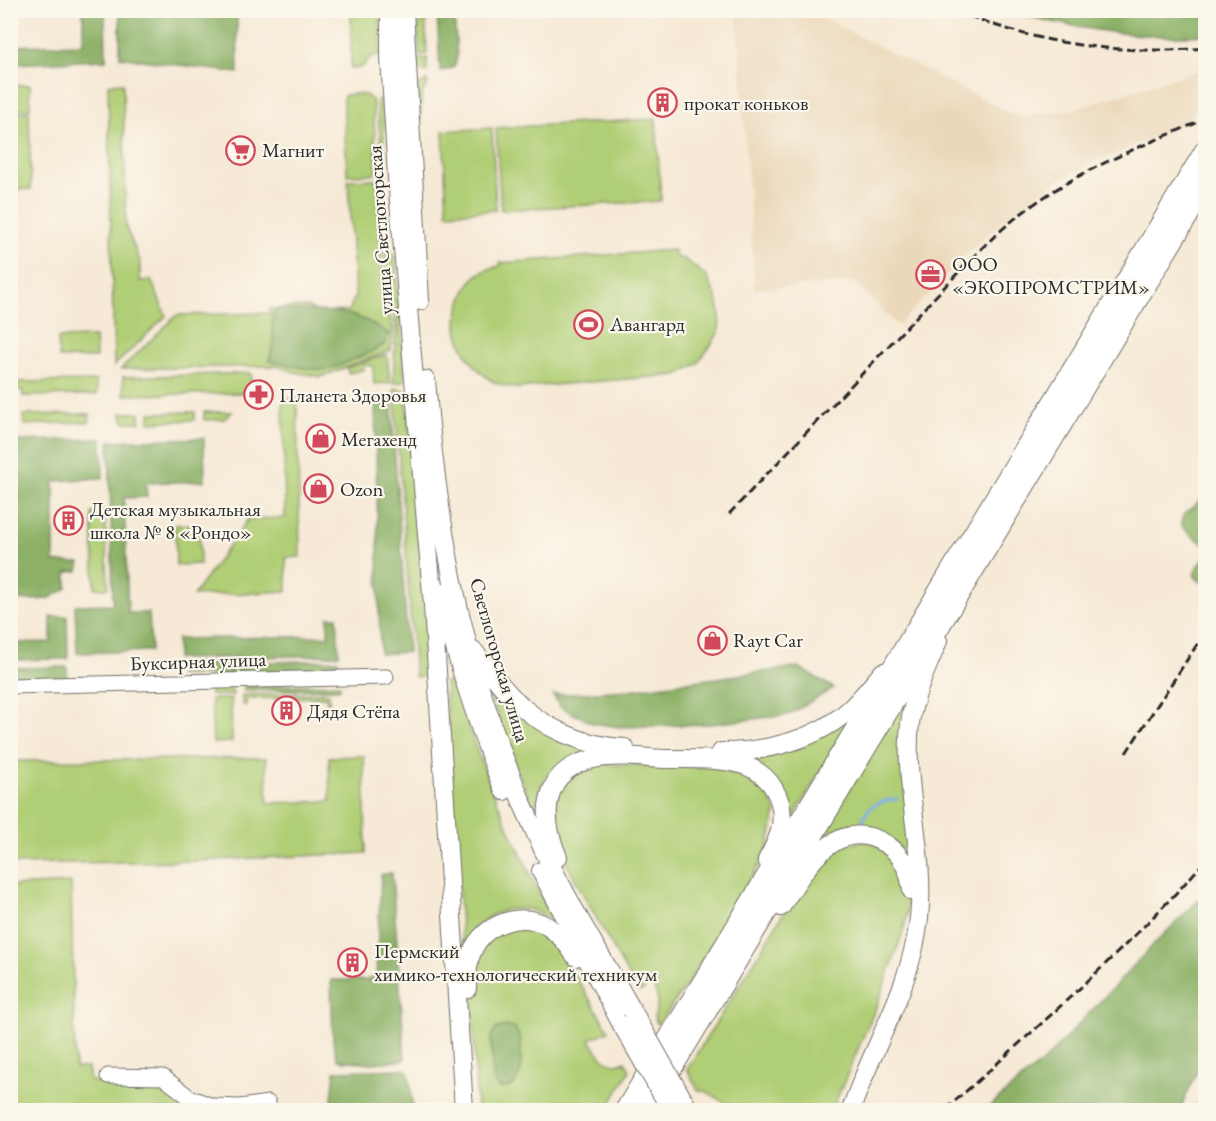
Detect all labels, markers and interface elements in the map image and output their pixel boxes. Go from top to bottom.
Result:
building icon: прокат коньков [647,87,679,119]
place label: прокат коньков [684,90,809,116]
supermarket icon: Магнит [225,134,257,166]
place label: Магнит [262,137,324,163]
street label: улица Светлогорская [361,144,399,316]
place label: ООО «ЭКОПРОМСТРИМ» [952,251,1150,300]
office icon: ООО «ЭКОПРОМСТРИМ» [915,259,947,291]
sports icon: Авангард [573,308,605,340]
place label: Авангард [609,311,685,337]
pharmacy icon: Планета Здоровья [242,379,274,411]
place label: Планета Здоровья [279,382,427,408]
shop icon: Мегахенд [304,423,336,455]
place label: Мегахенд [341,426,417,452]
shop icon: Ozon [303,473,335,505]
place label: Ozon [340,476,384,502]
place label: Детская музыкальная школа № 8 «Рондо» [90,496,261,545]
building icon: Детская музыкальная школа № 8 «Рондо» [53,505,85,537]
street label: Светлогорская улица [464,575,536,745]
shop icon: Rayt Car [696,624,728,656]
place label: Rayt Car [733,627,803,653]
street label: Буксирная улица [129,646,267,676]
building icon: Дядя Стёпа [270,695,302,727]
place label: Дядя Стёпа [307,698,400,724]
place label: Пермский химико-технологический техникум [374,938,658,987]
building icon: Пермский химико-технологический техникум [337,946,369,978]

